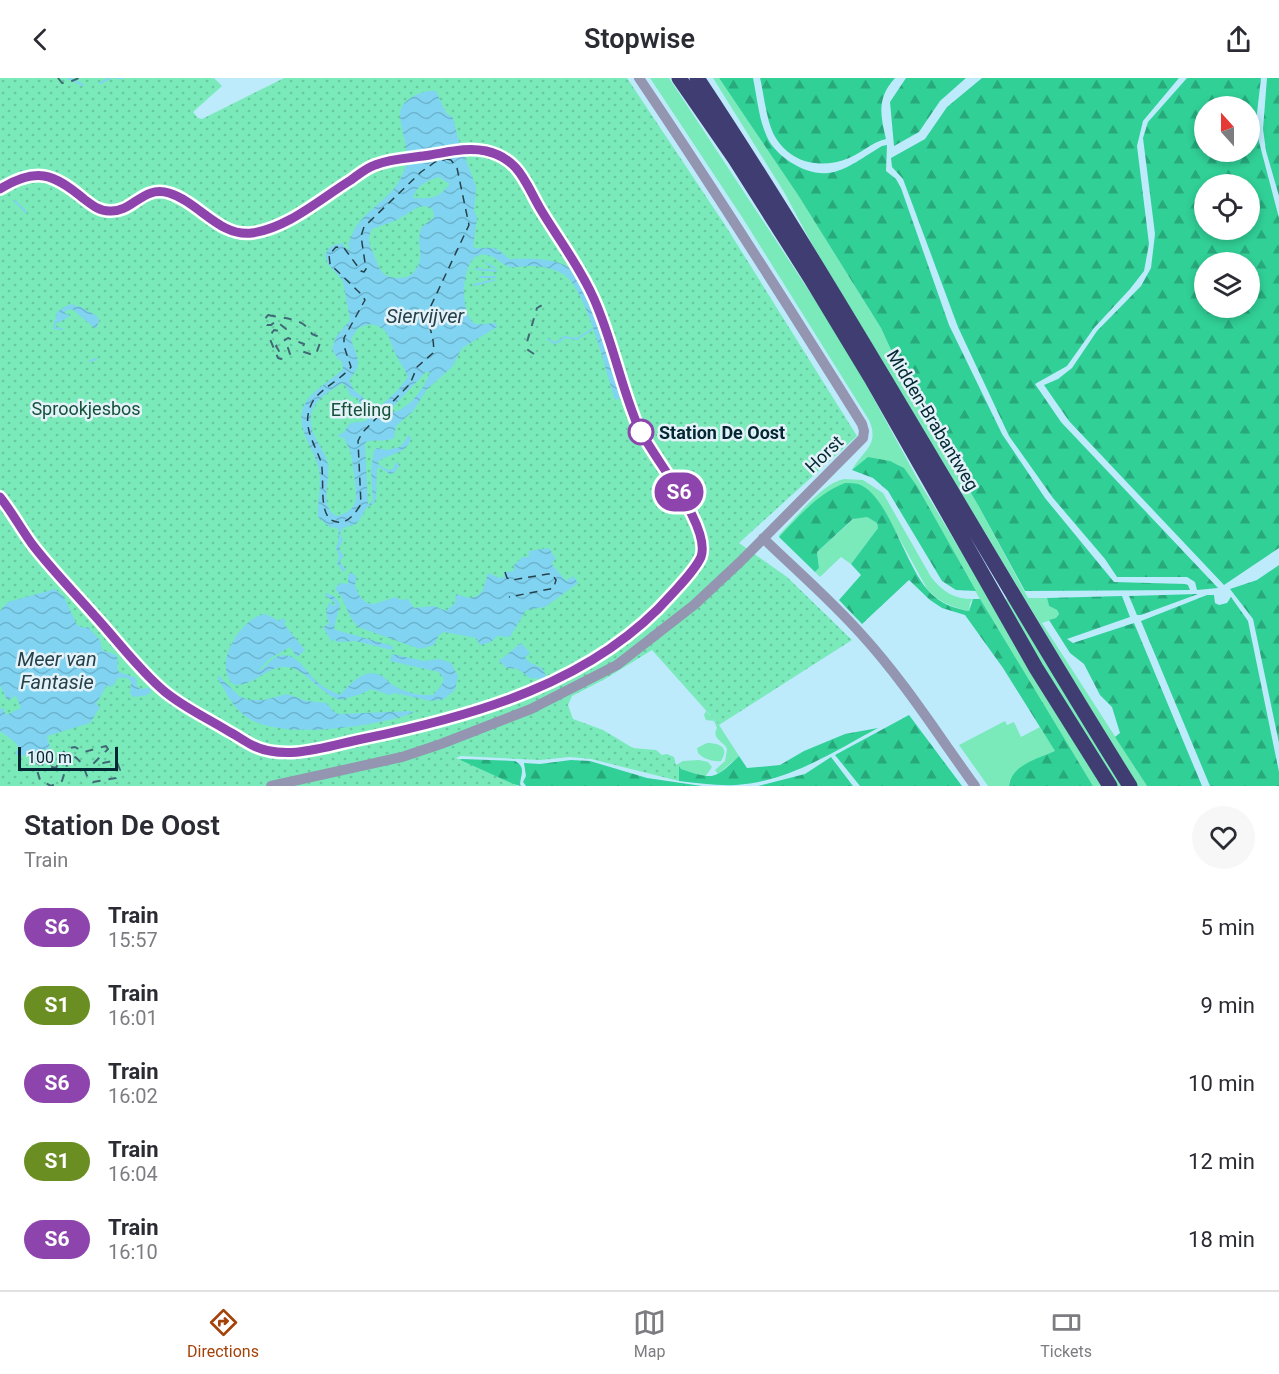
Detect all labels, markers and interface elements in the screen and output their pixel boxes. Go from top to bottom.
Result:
icon: back [24,23,57,56]
text: Stopwise [584,23,695,55]
icon: share [1222,23,1255,56]
north arrow [1194,96,1260,162]
map controls [1194,96,1260,318]
button: locate [1194,174,1260,240]
button: layers [1194,252,1260,318]
water label: Siervijver [386,304,465,328]
street label: Midden-Brabantweg [883,346,983,494]
park label: Sprookjesbos [31,398,141,419]
park label: Efteling [331,399,391,420]
marker: Station De Oost [628,419,654,445]
place label: Station De Oost [659,422,785,443]
street label: Horst [801,431,847,477]
line badge: S6 [652,472,706,512]
text: S6 [667,480,691,504]
water label: Meer van Fantasie [17,647,97,694]
scale bar [18,744,118,772]
text: 100 m [27,748,72,767]
button: heart [1192,806,1255,869]
text: Station De Oost [24,809,220,842]
text: Train [24,848,68,872]
text: Train [108,903,159,928]
text: S6 [45,915,69,939]
text: 5 min [1200,915,1255,940]
text: 15:57 [108,928,158,952]
text: Train [108,981,159,1006]
text: S1 [45,993,69,1017]
text: 9 min [1200,993,1255,1018]
text: 16:01 [108,1006,158,1030]
text: Train [108,1059,159,1084]
text: S6 [45,1071,69,1095]
text: 10 min [1188,1071,1255,1096]
text: 16:02 [108,1084,158,1108]
text: Train [108,1137,159,1162]
text: S1 [45,1149,69,1173]
text: 12 min [1188,1149,1255,1174]
text: 16:04 [108,1162,158,1186]
text: Train [108,1215,159,1240]
text: S6 [45,1227,69,1251]
text: 18 min [1188,1227,1255,1252]
text: 16:10 [108,1240,158,1264]
tab: Directions [187,1306,259,1361]
tab: Map [633,1306,666,1361]
tab: Tickets [1040,1306,1092,1361]

